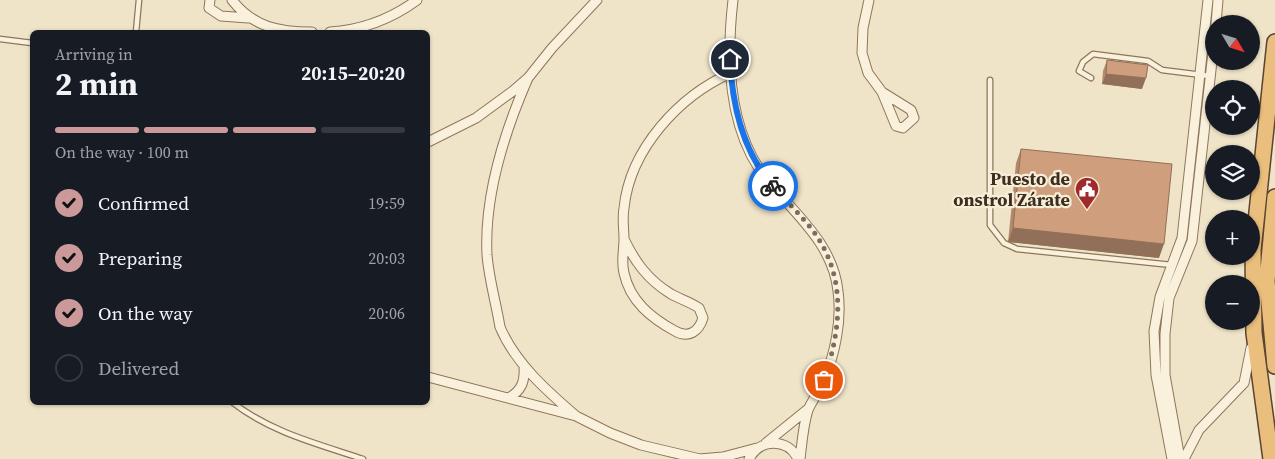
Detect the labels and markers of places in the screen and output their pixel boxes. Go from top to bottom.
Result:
pin [709,38,751,80]
place label: Puesto de onstrol Zárate [953,166,1070,212]
public building icon: Puesto de onstrol Zárate [1074,176,1100,210]
pin [803,359,845,401]

